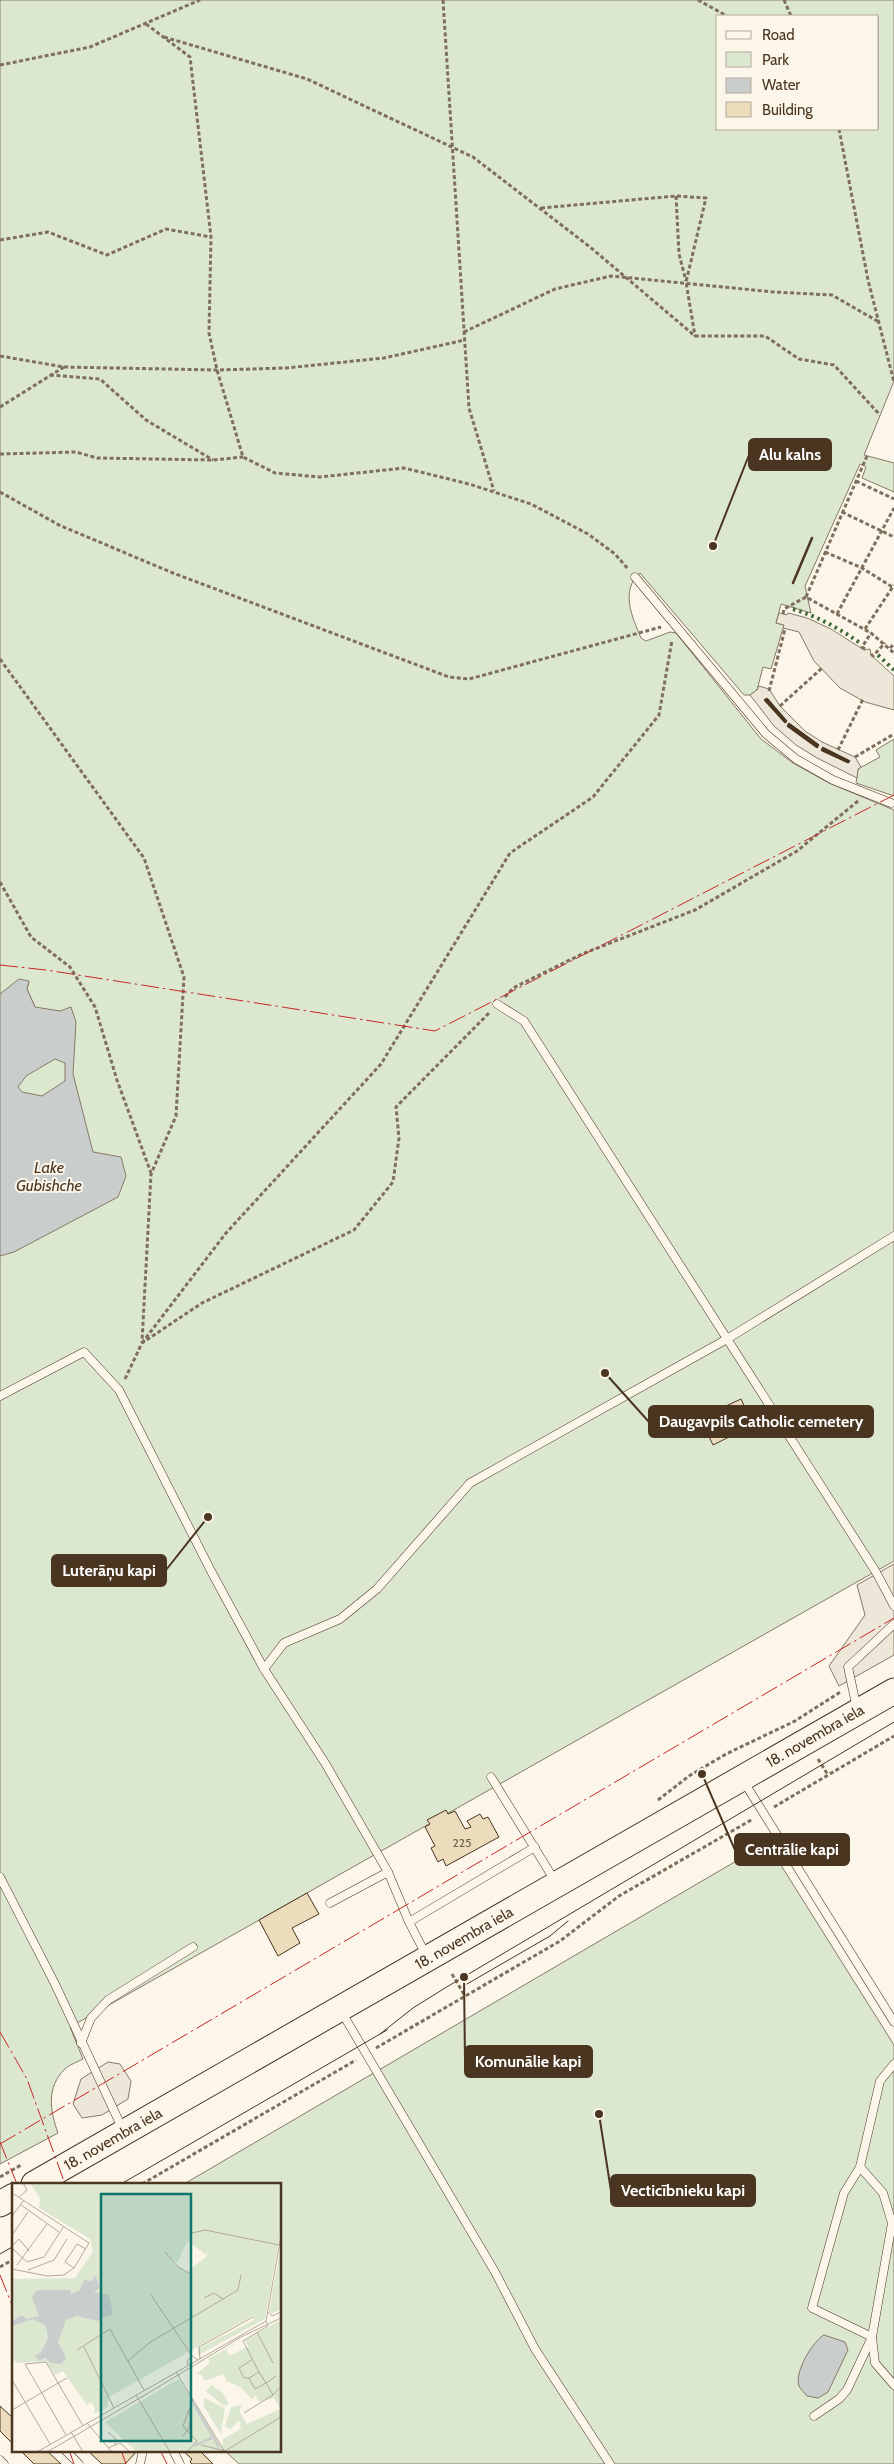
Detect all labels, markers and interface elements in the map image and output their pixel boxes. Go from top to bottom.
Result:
legend [716,15,879,130]
text: Road [762,26,795,44]
text: Park [762,51,789,69]
text: Water [762,76,800,94]
text: Building [762,101,813,119]
callout: Alu kalns [749,439,831,470]
text: Alu kalns [759,445,821,464]
water label: Lake Gubishche [16,1158,82,1195]
callout: Daugavpils Catholic cemetery [649,1406,873,1437]
text: Daugavpils Catholic cemetery [659,1412,864,1431]
callout: Luterāņu kapi [52,1555,166,1586]
text: Luterāņu kapi [62,1561,156,1581]
street label: 18. novembra iela [763,1700,868,1771]
callout: Centrālie kapi [735,1834,849,1865]
house number: 225 [452,1835,472,1850]
text: Centrālie kapi [745,1840,839,1859]
street label: 18. novembra iela [412,1902,517,1973]
callout: Komunālie kapi [465,2046,592,2077]
text: Komunālie kapi [475,2052,581,2071]
street label: 18. novembra iela [61,2103,166,2174]
callout: Vecticībnieku kapi [611,2175,755,2206]
text: Vecticībnieku kapi [621,2181,745,2200]
inset map [12,2183,281,2452]

